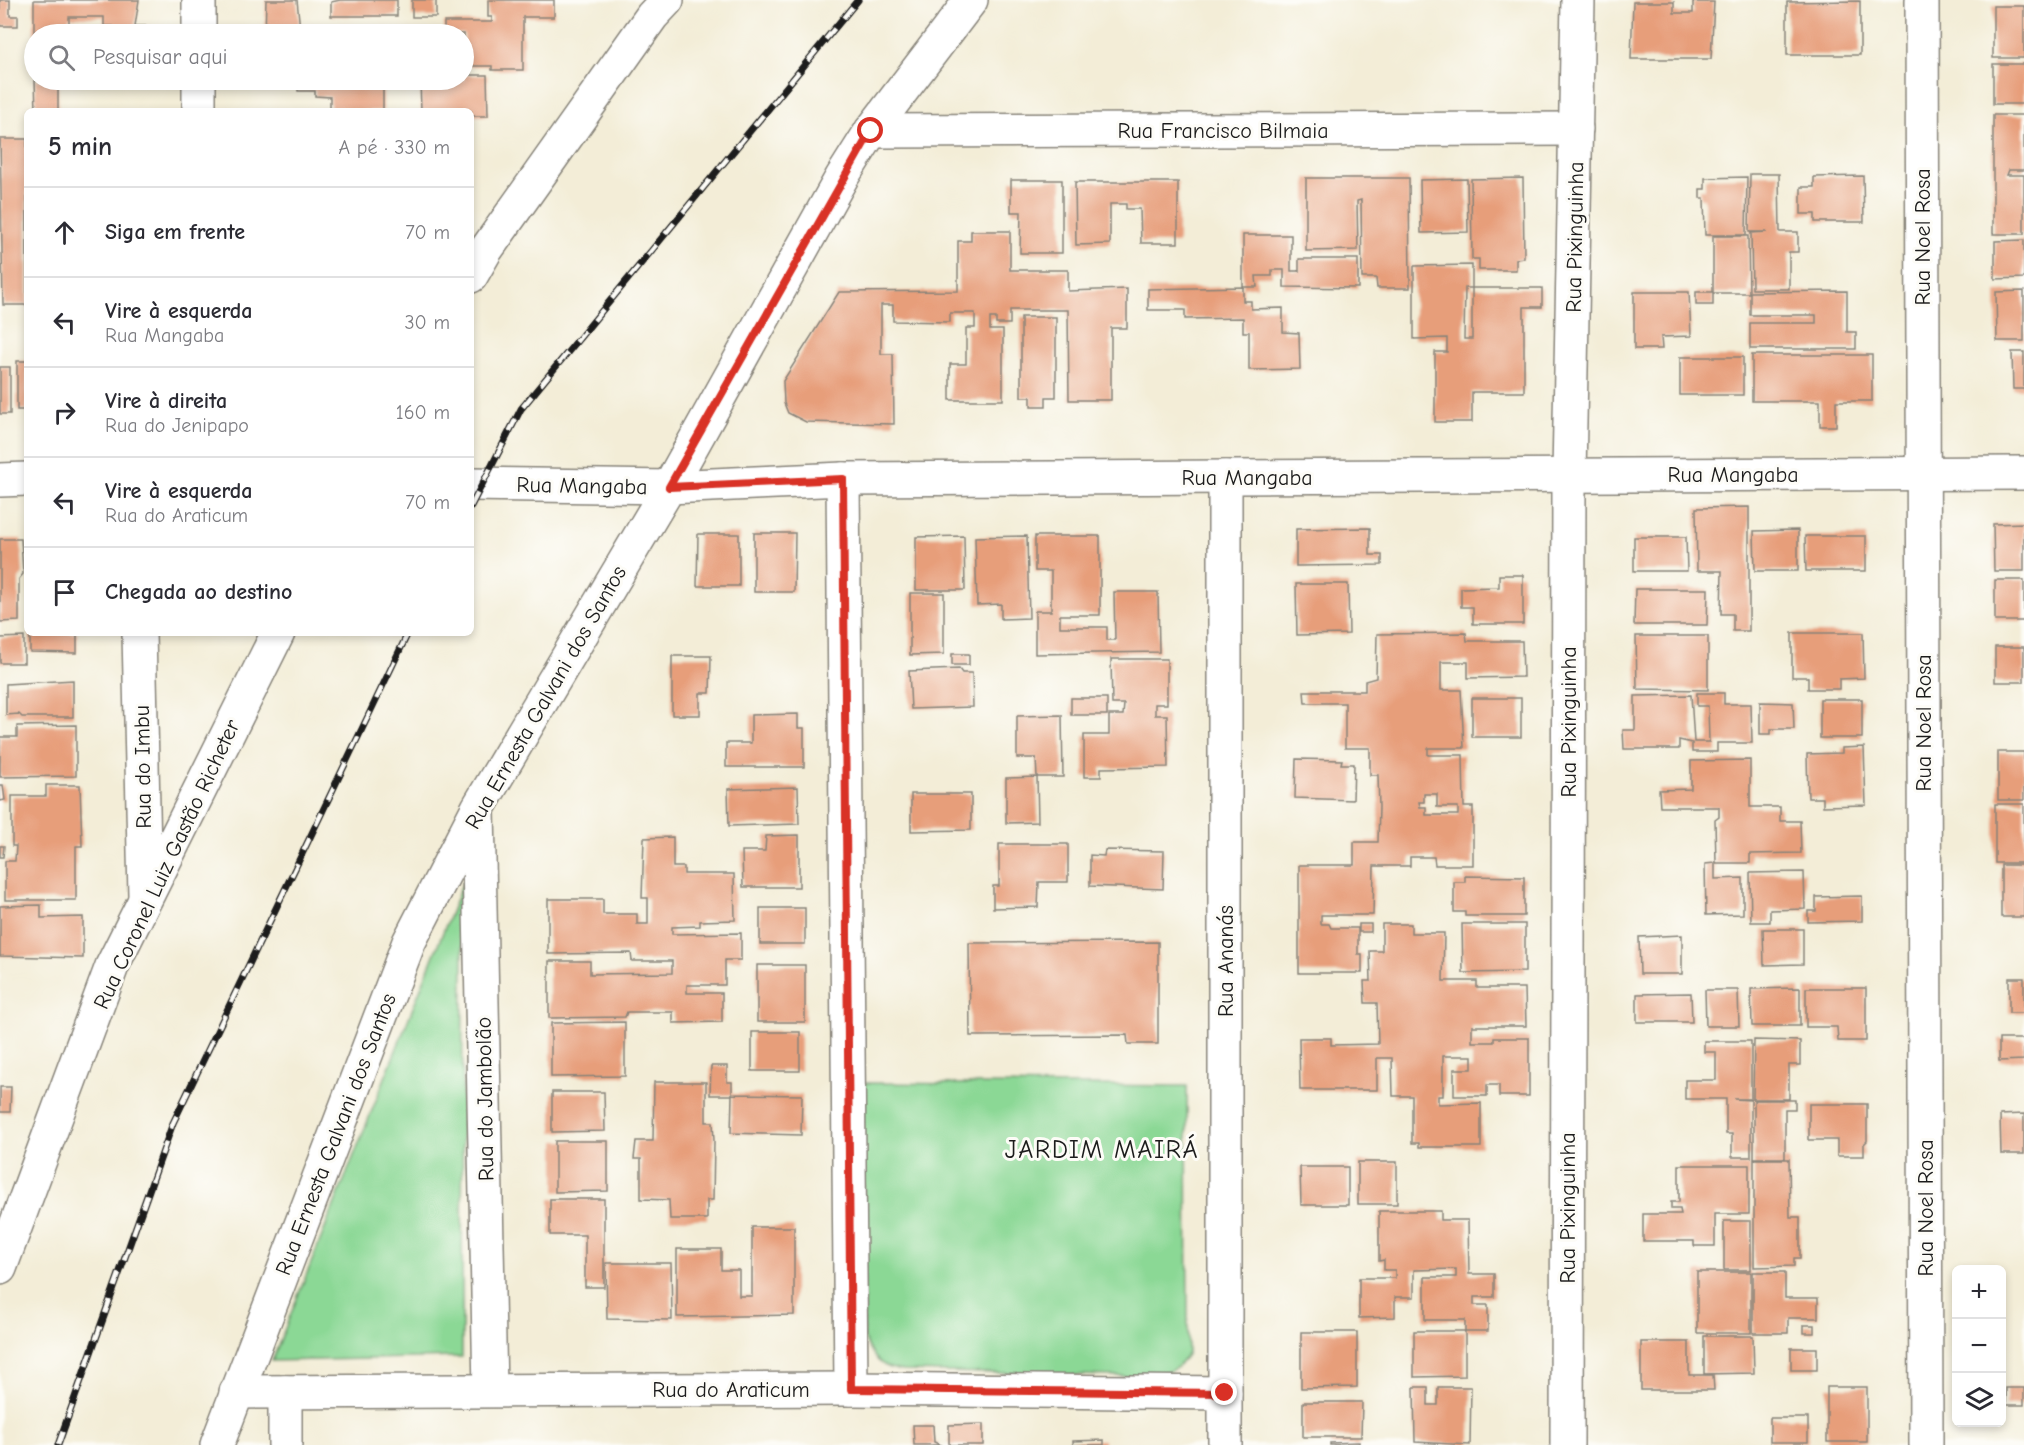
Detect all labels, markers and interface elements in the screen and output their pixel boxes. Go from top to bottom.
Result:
search box [24,24,474,90]
icon: search [45,41,78,74]
text: Pesquisar aqui [93,44,228,70]
route start [857,117,883,143]
street label: Rua Francisco Bilmaia [1117,118,1329,144]
text: 5 min [48,132,112,162]
text: A pé · 330 m [339,136,450,159]
street label: Rua Pixinguinha [1561,161,1589,313]
street label: Rua Noel Rosa [1910,168,1936,306]
icon: ahead [48,216,81,249]
text: Siga em frente [105,219,245,245]
text: 70 m [405,221,450,244]
text: Vire à esquerda [105,298,253,324]
icon: left [48,306,81,339]
text: 30 m [404,311,450,334]
text: Rua Mangaba [105,324,224,347]
text: Vire à direita [105,388,227,414]
icon: right [48,396,81,429]
text: 160 m [396,401,450,424]
text: Rua do Jenipapo [105,414,249,437]
street label: Rua Mangaba [1667,462,1799,488]
street label: Rua Mangaba [1181,465,1313,491]
street label: Rua Mangaba [516,472,648,500]
text: Vire à esquerda [105,478,253,504]
icon: left [48,486,81,519]
text: 70 m [405,491,450,514]
text: Rua do Araticum [105,504,248,527]
street label: Rua Ernesta Galvani dos Santos [460,561,632,834]
icon: arrive [48,576,81,609]
text: Chegada ao destino [105,579,292,605]
street label: Rua Pixinguinha [1556,646,1582,798]
street label: Rua Noel Rosa [1911,654,1937,792]
street label: Rua do Imbu [129,705,157,829]
street label: Rua Coronel Luiz Gastão Richeter [88,715,246,1013]
street label: Rua Ananás [1213,905,1239,1017]
street label: Rua Ernesta Galvani dos Santos [270,990,402,1279]
street label: Rua do Jambolão [471,1017,499,1181]
street label: Rua Pixinguinha [1555,1132,1581,1284]
district label: JARDIM MAIRÁ [1005,1134,1199,1165]
street label: Rua Noel Rosa [1913,1139,1939,1277]
map controls [1952,1265,2006,1427]
button: + [1952,1265,2006,1319]
button: − [1952,1319,2006,1373]
button: layers [1952,1373,2006,1427]
street label: Rua do Araticum [652,1377,810,1403]
route end [1211,1379,1237,1405]

